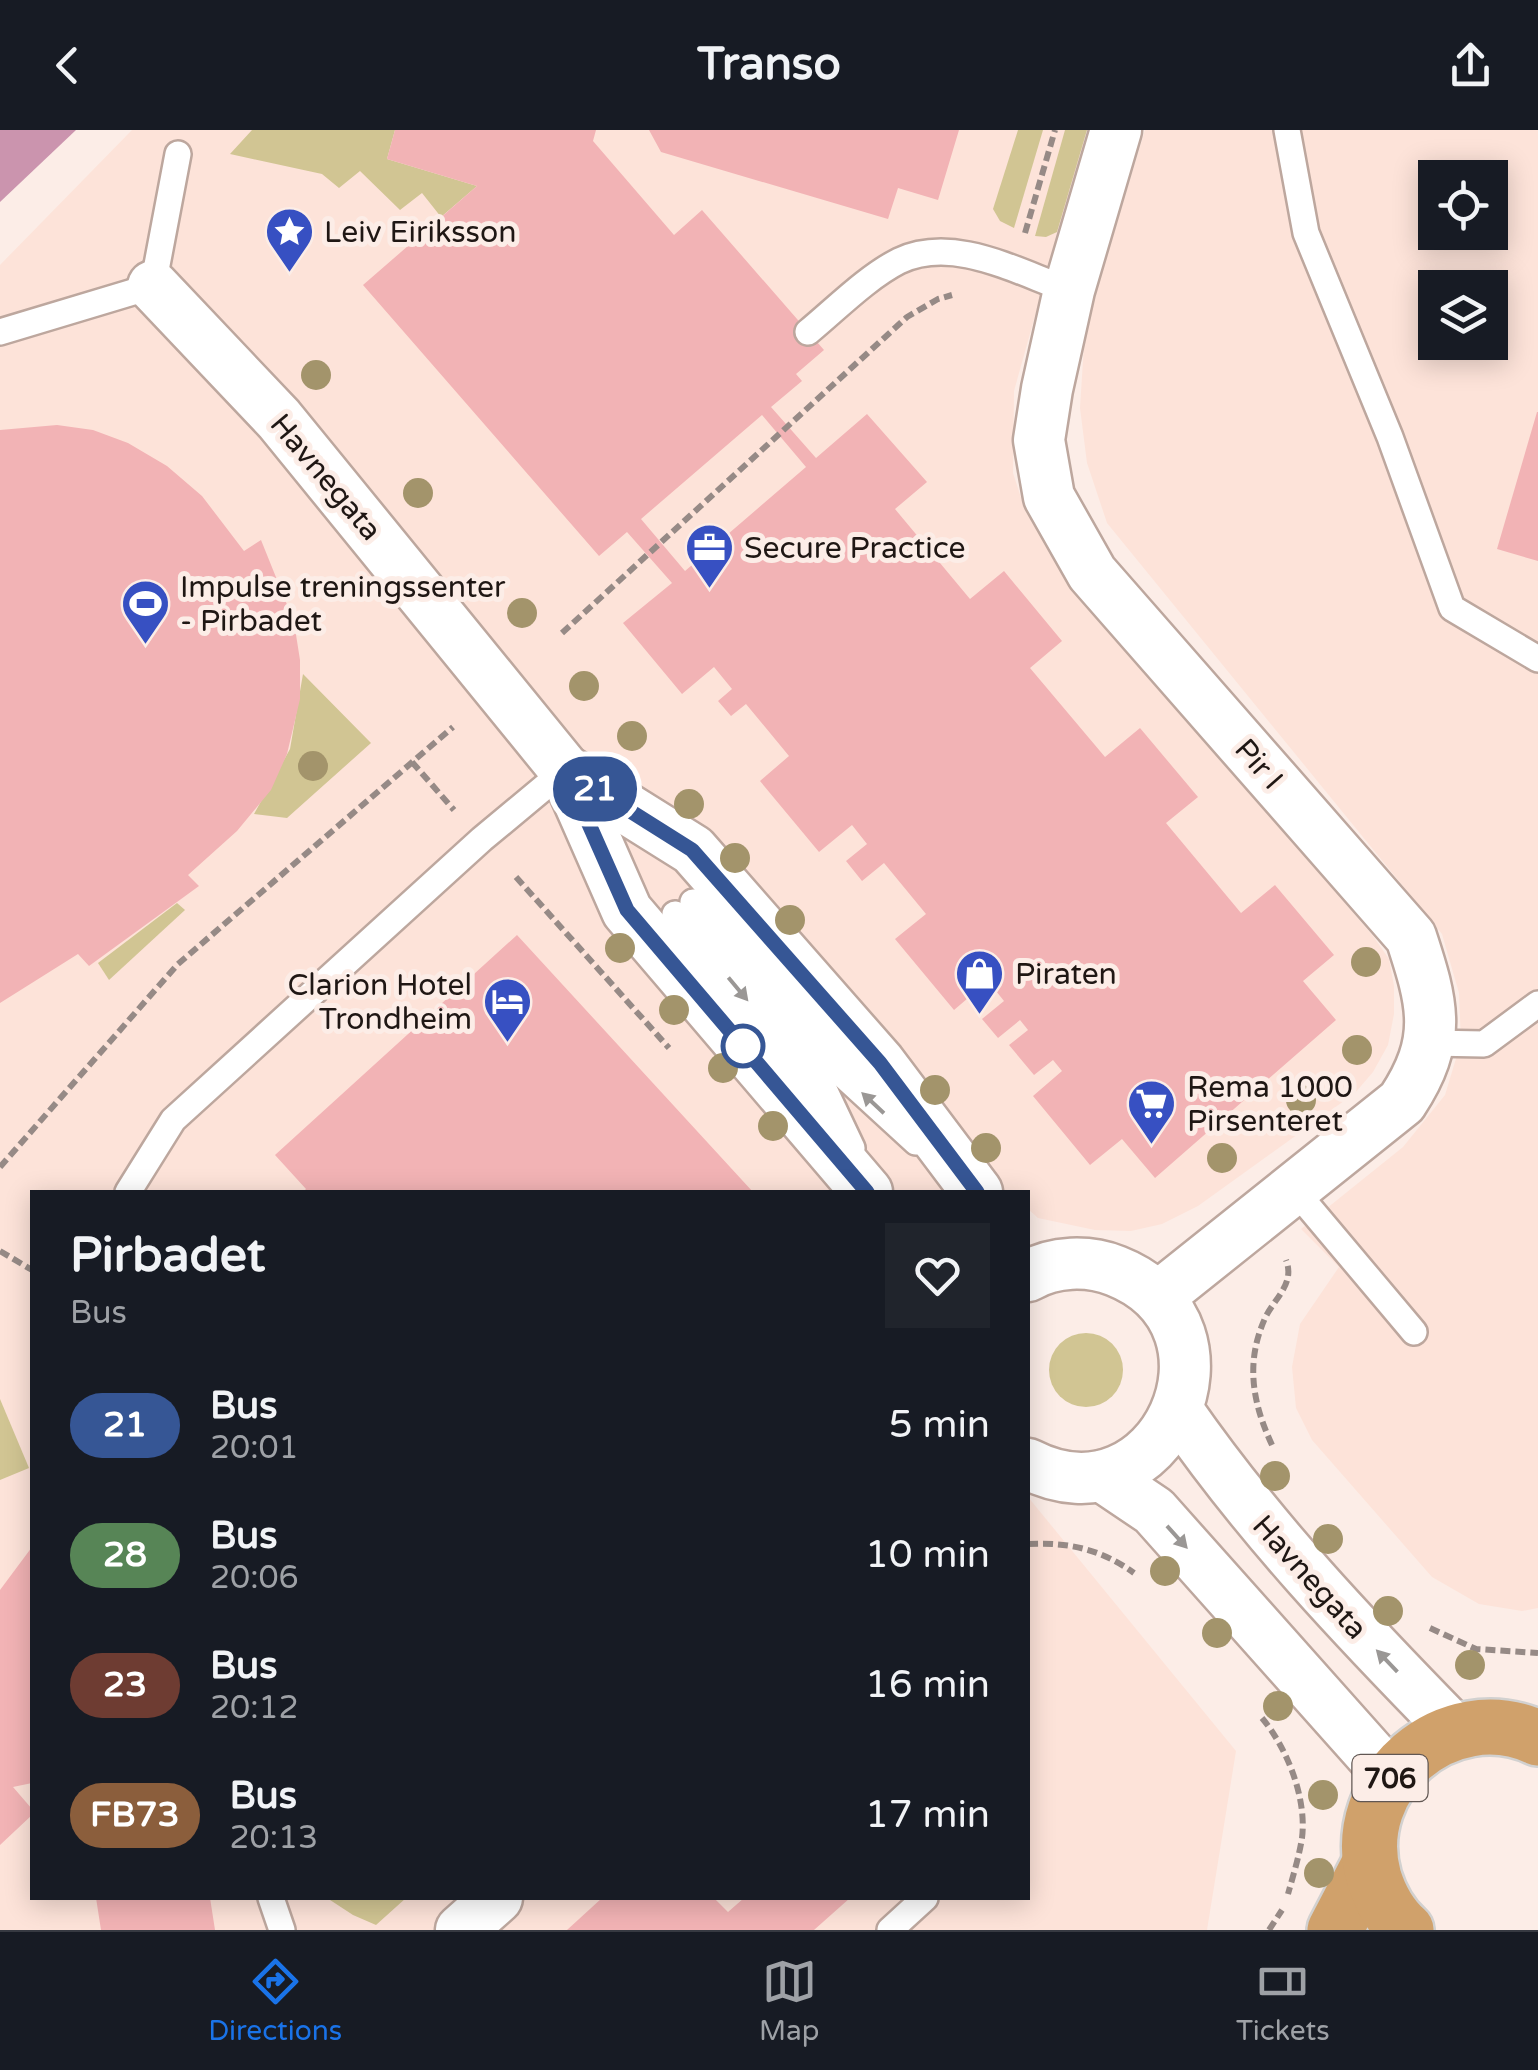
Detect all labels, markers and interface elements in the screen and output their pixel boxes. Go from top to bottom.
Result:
icon: back [40,38,95,93]
text: Transo [697,38,841,92]
icon: share [1443,38,1498,93]
map controls [1418,160,1508,360]
button: locate [1418,160,1508,250]
place icon: Leiv Eiriksson [263,206,315,274]
place label: Leiv Eiriksson [324,214,517,251]
button: layers [1418,270,1508,360]
street label: Havnegata [262,406,389,548]
office icon: Secure Practice [683,522,735,590]
place label: Secure Practice [744,530,966,567]
place label: Impulse treningssenter - Pirbadet [180,569,506,640]
sports icon: Impulse treningssenter - Pirbadet [119,578,171,646]
street label: Pir I [1227,731,1291,797]
line badge: 21 [550,756,640,822]
text: 21 [573,768,617,810]
shop icon: Piraten [954,948,1006,1016]
place label: Piraten [1015,956,1117,993]
place label: Clarion Hotel Trondheim [288,967,472,1038]
hotel icon: Clarion Hotel Trondheim [481,976,533,1044]
one-way arrow [727,976,749,1001]
unlabelled marker [722,1025,764,1067]
place label: Rema 1000 Pirsenteret [1187,1069,1353,1140]
supermarket icon: Rema 1000 Pirsenteret [1126,1078,1178,1146]
one-way arrow [862,1092,886,1115]
button: heart [885,1223,990,1328]
text: Pirbadet [70,1227,265,1285]
text: Bus [70,1294,127,1332]
text: Bus [210,1383,277,1429]
text: 5 min [889,1402,990,1448]
text: 21 [103,1404,147,1446]
text: 20:01 [210,1429,299,1467]
street label: Havnegata [1244,1508,1375,1647]
text: Bus [210,1513,277,1559]
one-way arrow [1165,1525,1188,1549]
text: 10 min [865,1532,990,1578]
text: 28 [103,1534,147,1576]
text: 20:06 [210,1559,299,1597]
text: Bus [210,1643,277,1689]
one-way arrow [1376,1650,1399,1674]
text: 16 min [865,1662,990,1708]
text: 23 [103,1664,147,1706]
text: 20:12 [210,1689,299,1727]
road number: 706 [1352,1755,1428,1801]
text: Bus [230,1773,297,1819]
text: 17 min [865,1792,990,1838]
text: FB73 [90,1794,180,1836]
text: 20:13 [230,1819,318,1857]
tab: Directions [208,1954,342,2048]
tab: Map [759,1954,819,2048]
tab: Tickets [1236,1954,1330,2048]

